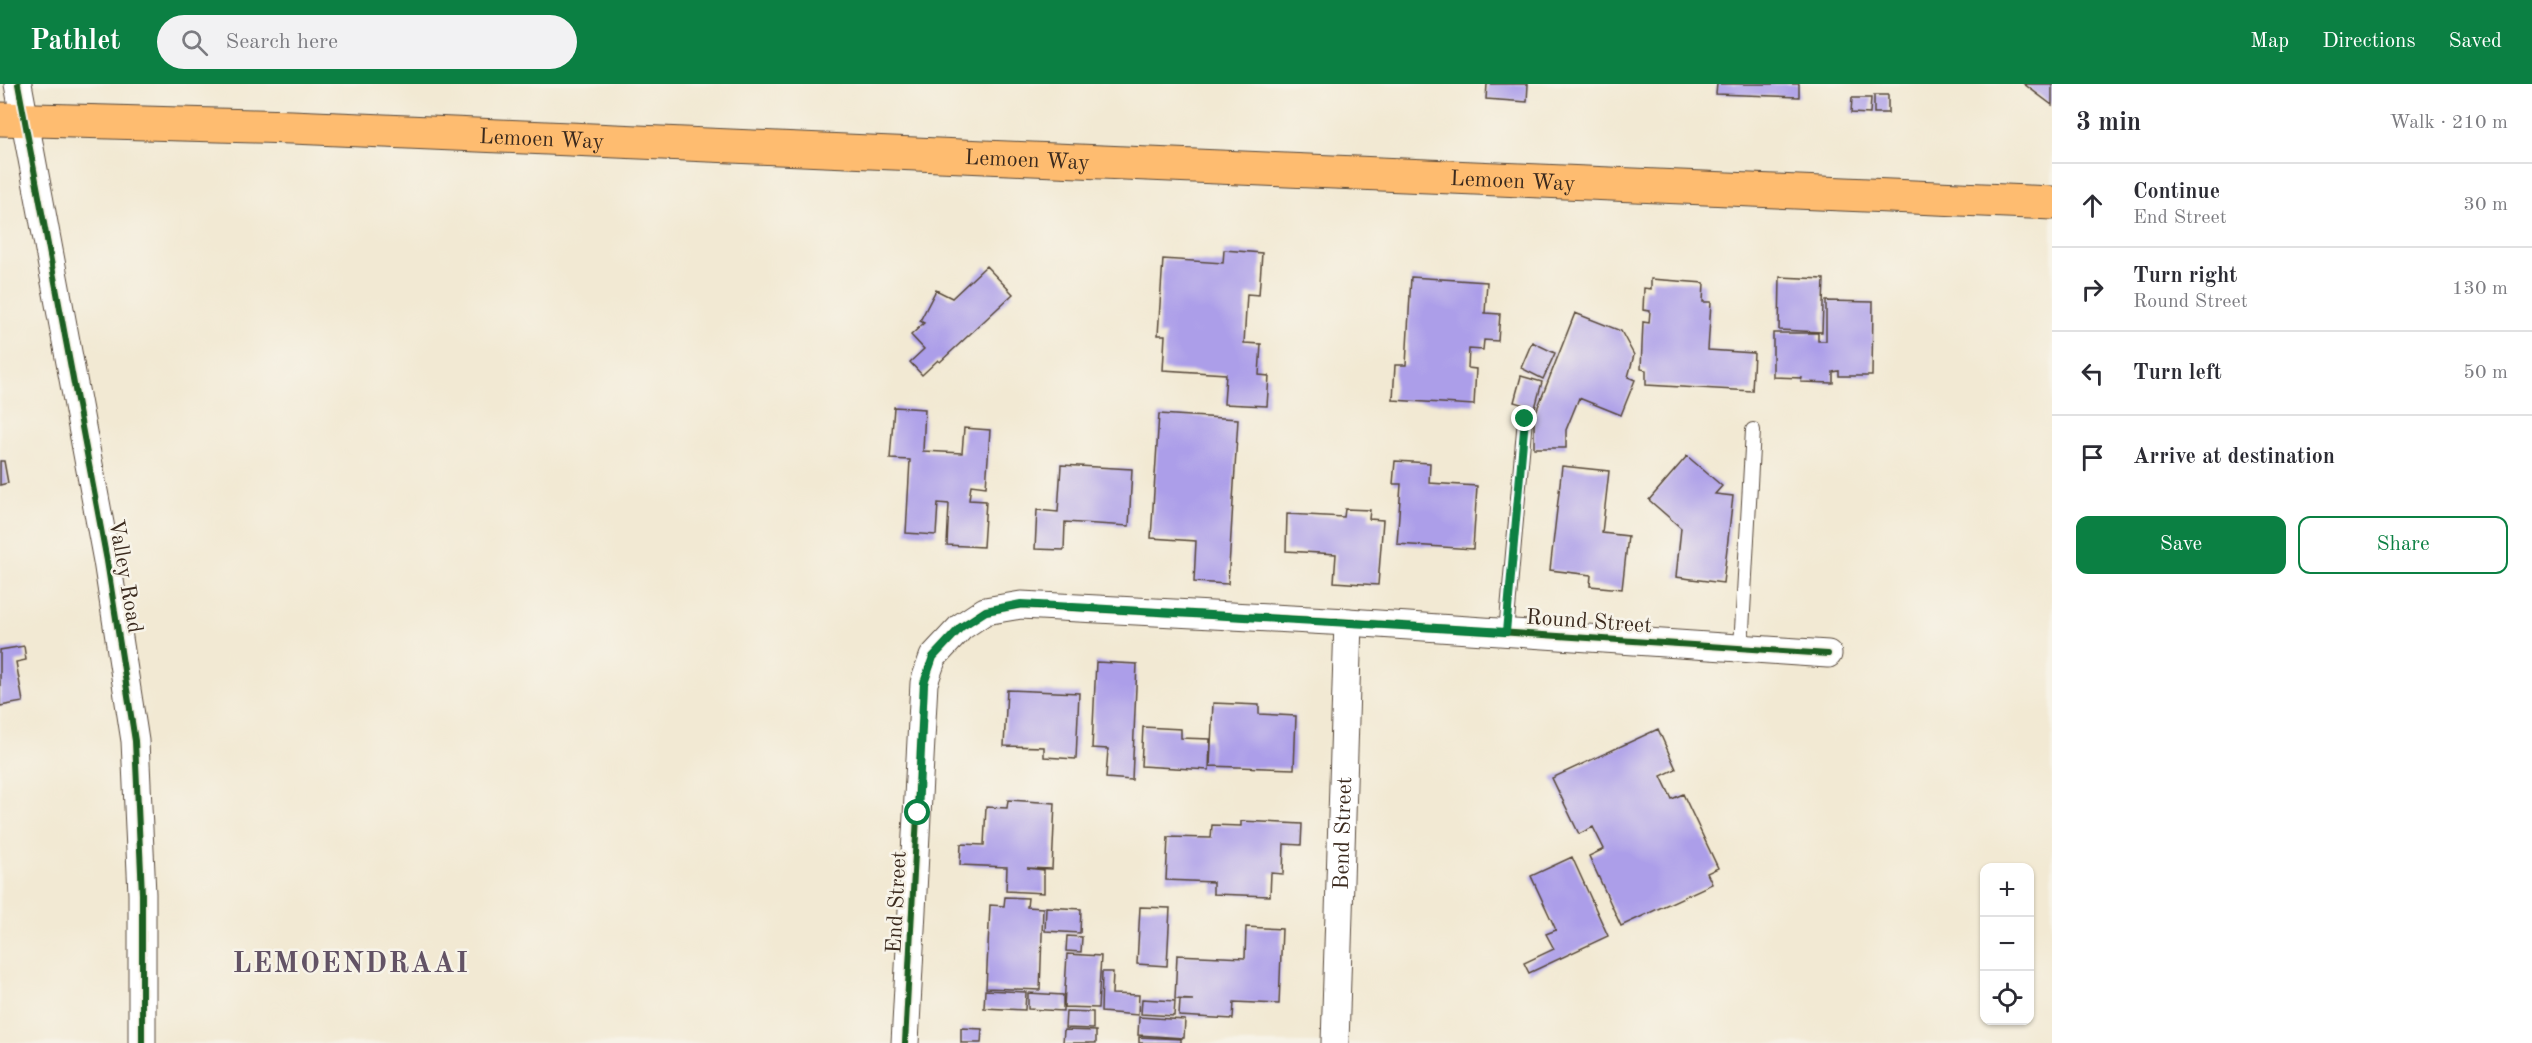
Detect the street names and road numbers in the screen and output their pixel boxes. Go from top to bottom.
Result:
street label: Lemoen Way [478,126,605,153]
street label: Lemoen Way [964,147,1091,174]
street label: Lemoen Way [1450,168,1576,195]
street label: Valley Road [104,518,146,635]
street label: Round Street [1525,607,1653,637]
street label: Bend Street [1331,776,1356,890]
street label: End Street [883,850,911,954]

